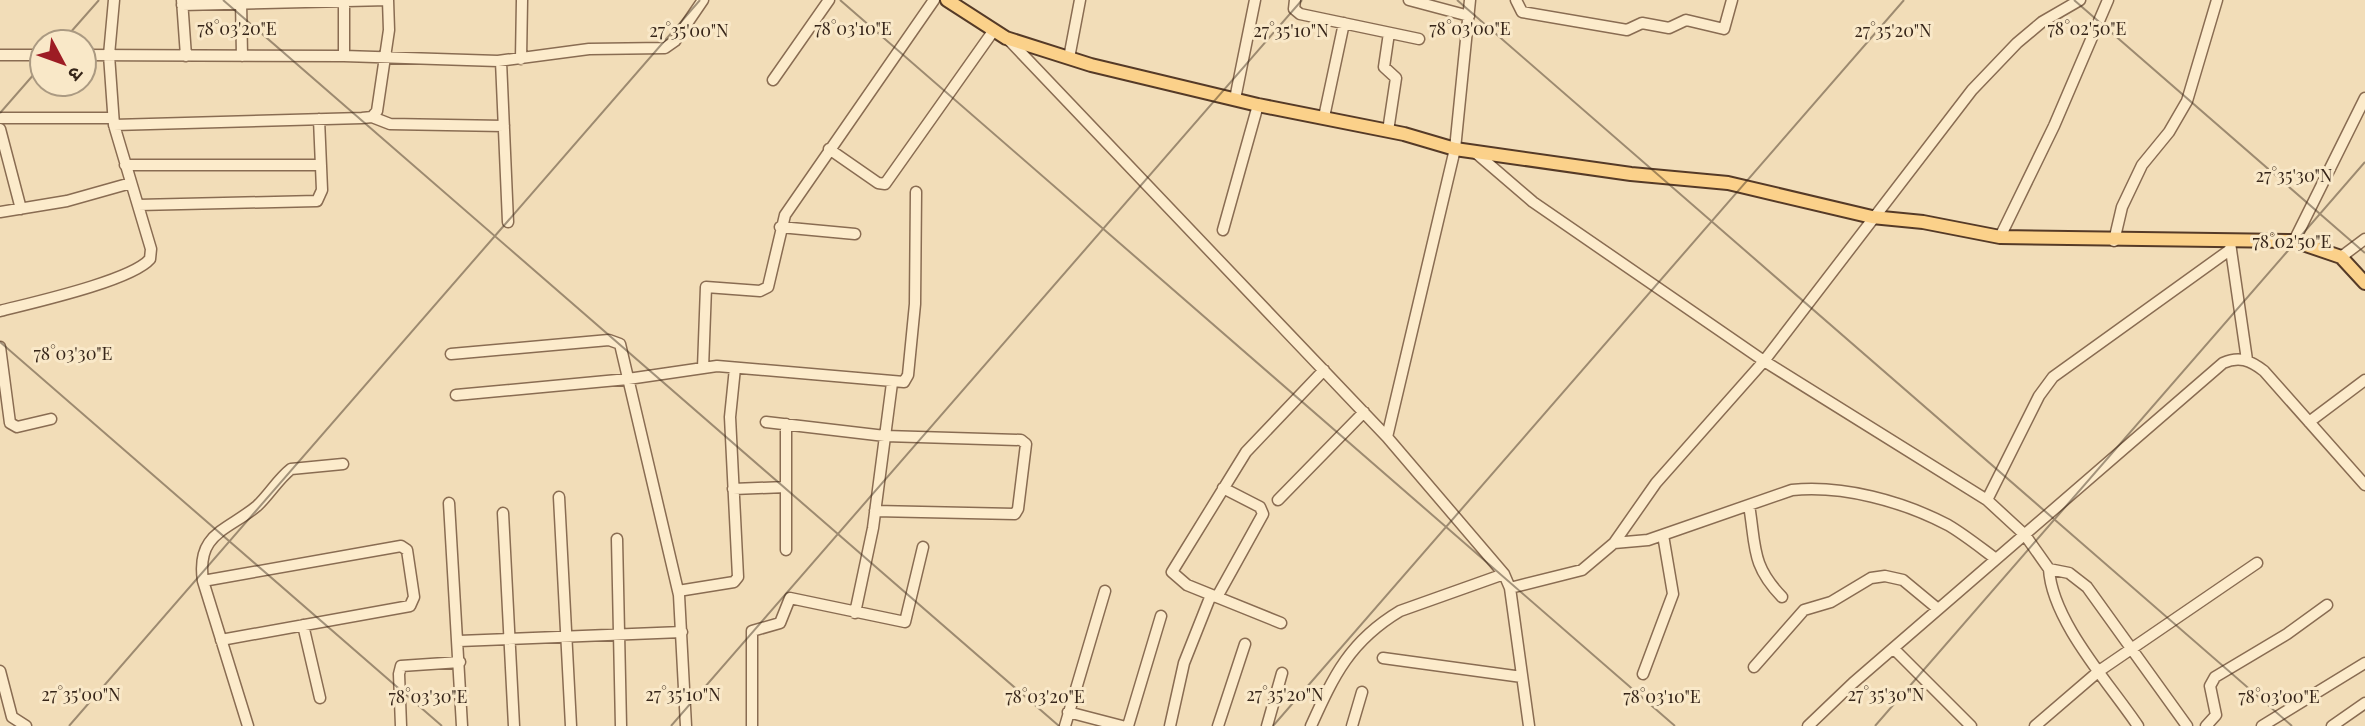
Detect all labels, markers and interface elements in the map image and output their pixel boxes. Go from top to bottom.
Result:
text: 78°03'20"E [197,16,277,40]
text: 78°03'10"E [814,16,892,40]
text: 78°03'00"E [1429,16,1511,40]
text: 78°02'50"E [2047,16,2127,40]
text: 27°35'00"N [649,18,729,42]
text: 27°35'10"N [1253,18,1329,42]
text: 27°35'20"N [1854,18,1932,42]
north arrow [28,28,98,98]
text: उ [63,62,90,88]
text: 27°35'30"N [2255,163,2333,187]
text: 78°02'50"E [2252,229,2332,253]
text: 78°03'30"E [33,341,113,365]
text: 27°35'00"N [41,682,121,706]
text: 27°35'10"N [645,682,721,706]
text: 27°35'20"N [1246,682,1324,706]
text: 27°35'30"N [1847,682,1925,706]
text: 78°03'30"E [388,684,468,708]
text: 78°03'20"E [1005,684,1085,708]
text: 78°03'10"E [1623,684,1701,708]
text: 78°03'00"E [2238,684,2320,708]

